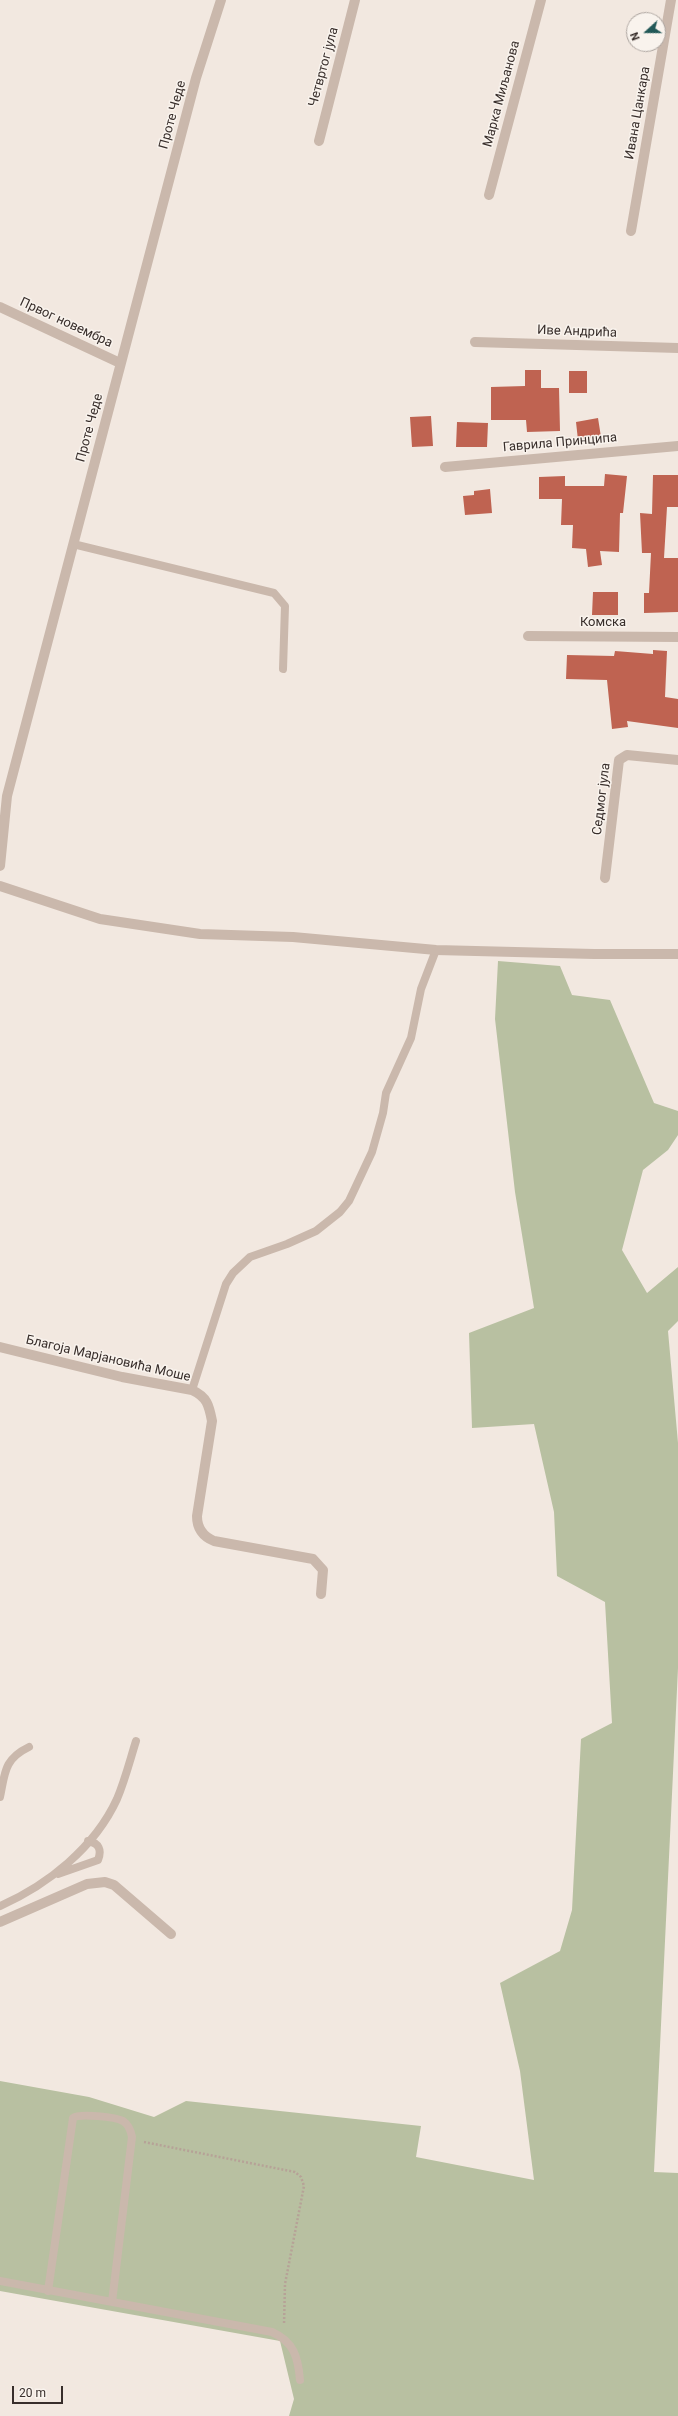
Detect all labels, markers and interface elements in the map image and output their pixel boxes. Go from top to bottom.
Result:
north arrow [626,12,666,52]
street label: Четвртог јула [306,25,342,109]
text: N [628,30,643,42]
street label: Марка Миљанова [480,39,524,149]
street label: Ивана Цанкара [622,65,654,161]
street label: Проте Чеде [156,79,190,151]
street label: Првог новембра [17,295,115,351]
street label: Иве Андрића [537,323,617,341]
street label: Проте Чеде [73,392,107,464]
street label: Гаврила Принципа [502,430,618,456]
street label: Комска [580,615,626,631]
street label: Седмог јула [590,762,614,836]
street label: Благоја Марјановића Моше [24,1332,192,1386]
scale bar [14,2378,65,2404]
text: 20 m [19,2386,46,2400]

